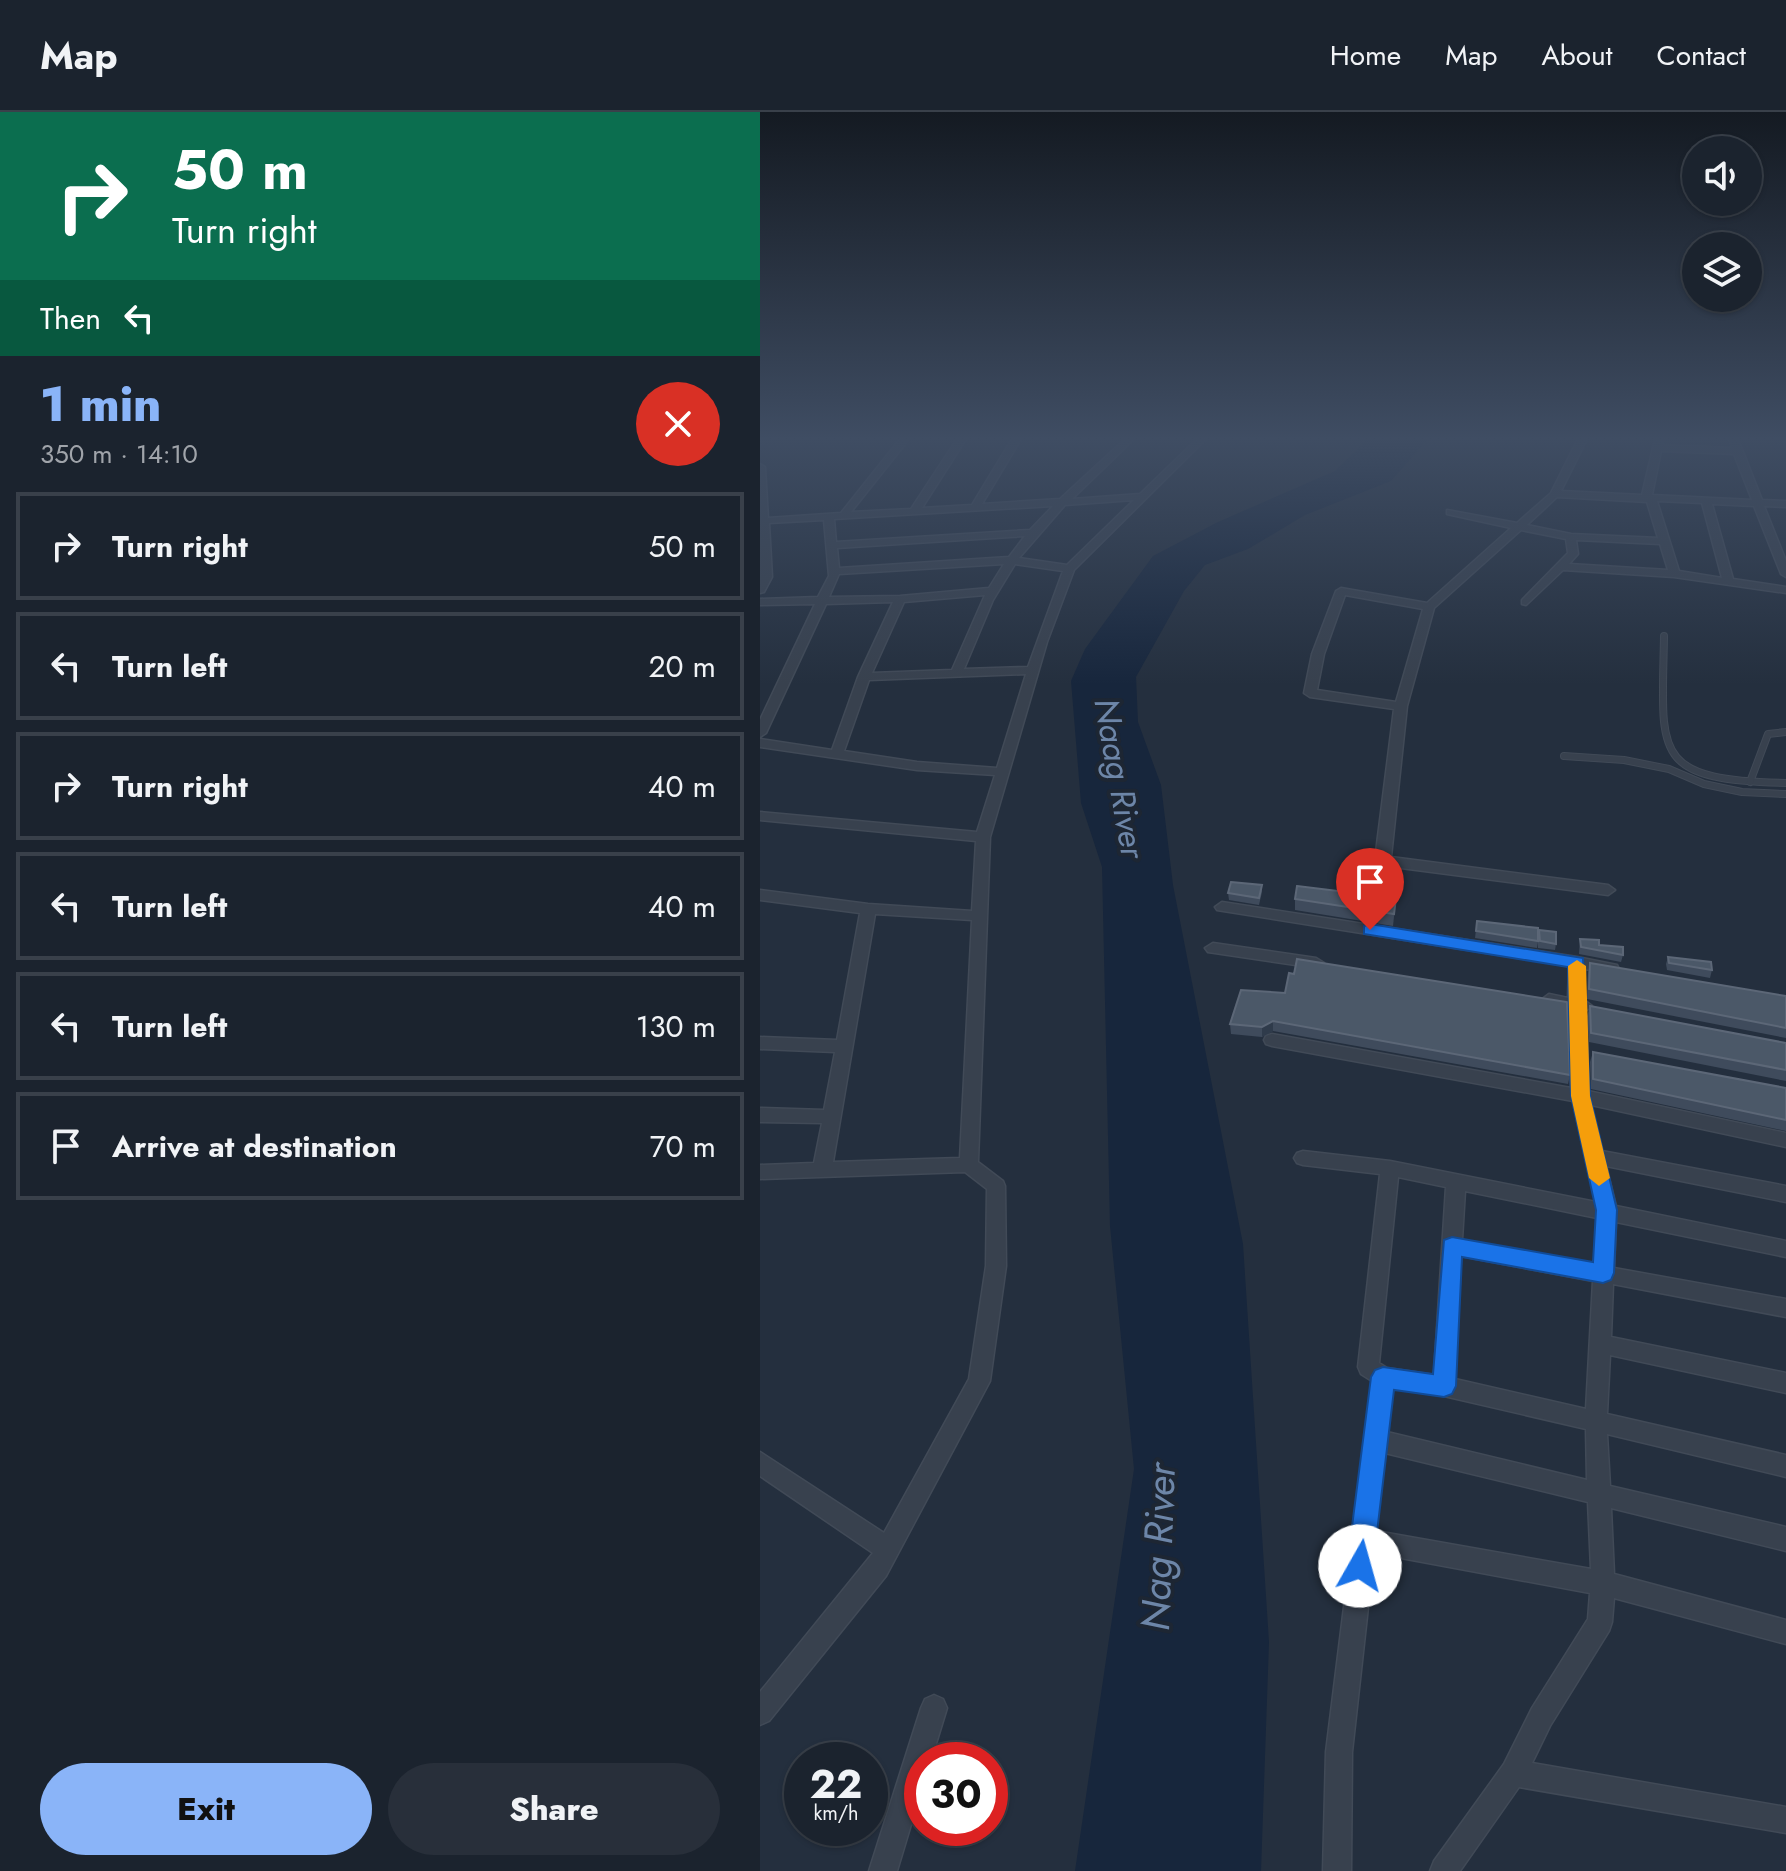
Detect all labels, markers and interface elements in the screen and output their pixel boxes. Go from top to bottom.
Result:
text: Map [40,28,118,83]
text: Home [1330,35,1401,76]
text: Map [1445,35,1497,76]
text: About [1541,35,1613,76]
text: Contact [1657,35,1746,76]
text: 50 m [172,129,308,210]
map controls [1682,136,1762,312]
button: sound [1682,136,1762,216]
icon: right [40,144,144,248]
text: Turn right [172,204,317,256]
button: layers [1682,232,1762,312]
icon: left [117,296,161,340]
text: Then [40,297,101,340]
text: 1 min [40,370,161,439]
button: close [636,382,720,466]
text: 350 m · 14:10 [40,435,198,473]
icon: right [44,524,88,568]
text: Turn right [112,525,248,568]
text: 50 m [649,525,716,568]
icon: left [44,644,88,688]
text: Turn left [112,645,227,688]
text: 20 m [649,645,716,688]
water label: Naag River [1081,694,1158,864]
icon: right [44,764,88,808]
text: Turn right [112,765,248,808]
text: 40 m [648,765,716,808]
pin [1336,848,1404,930]
icon: arrive [1348,860,1392,904]
icon: left [44,884,88,928]
text: Turn left [112,885,227,928]
text: 40 m [648,885,716,928]
icon: left [44,1004,88,1048]
text: Turn left [112,1005,227,1048]
text: 130 m [636,1005,716,1048]
icon: arrive [44,1124,88,1168]
text: Arrive at destination [112,1125,397,1168]
text: 70 m [650,1125,716,1168]
water label: Nag River [1126,1459,1190,1632]
position arrow [1318,1524,1402,1608]
speed limit sign: 30 [904,1742,1008,1846]
text: 22 [810,1755,862,1813]
button: Exit [40,1763,372,1855]
button: Share [388,1763,720,1855]
text: km/h [813,1799,859,1828]

